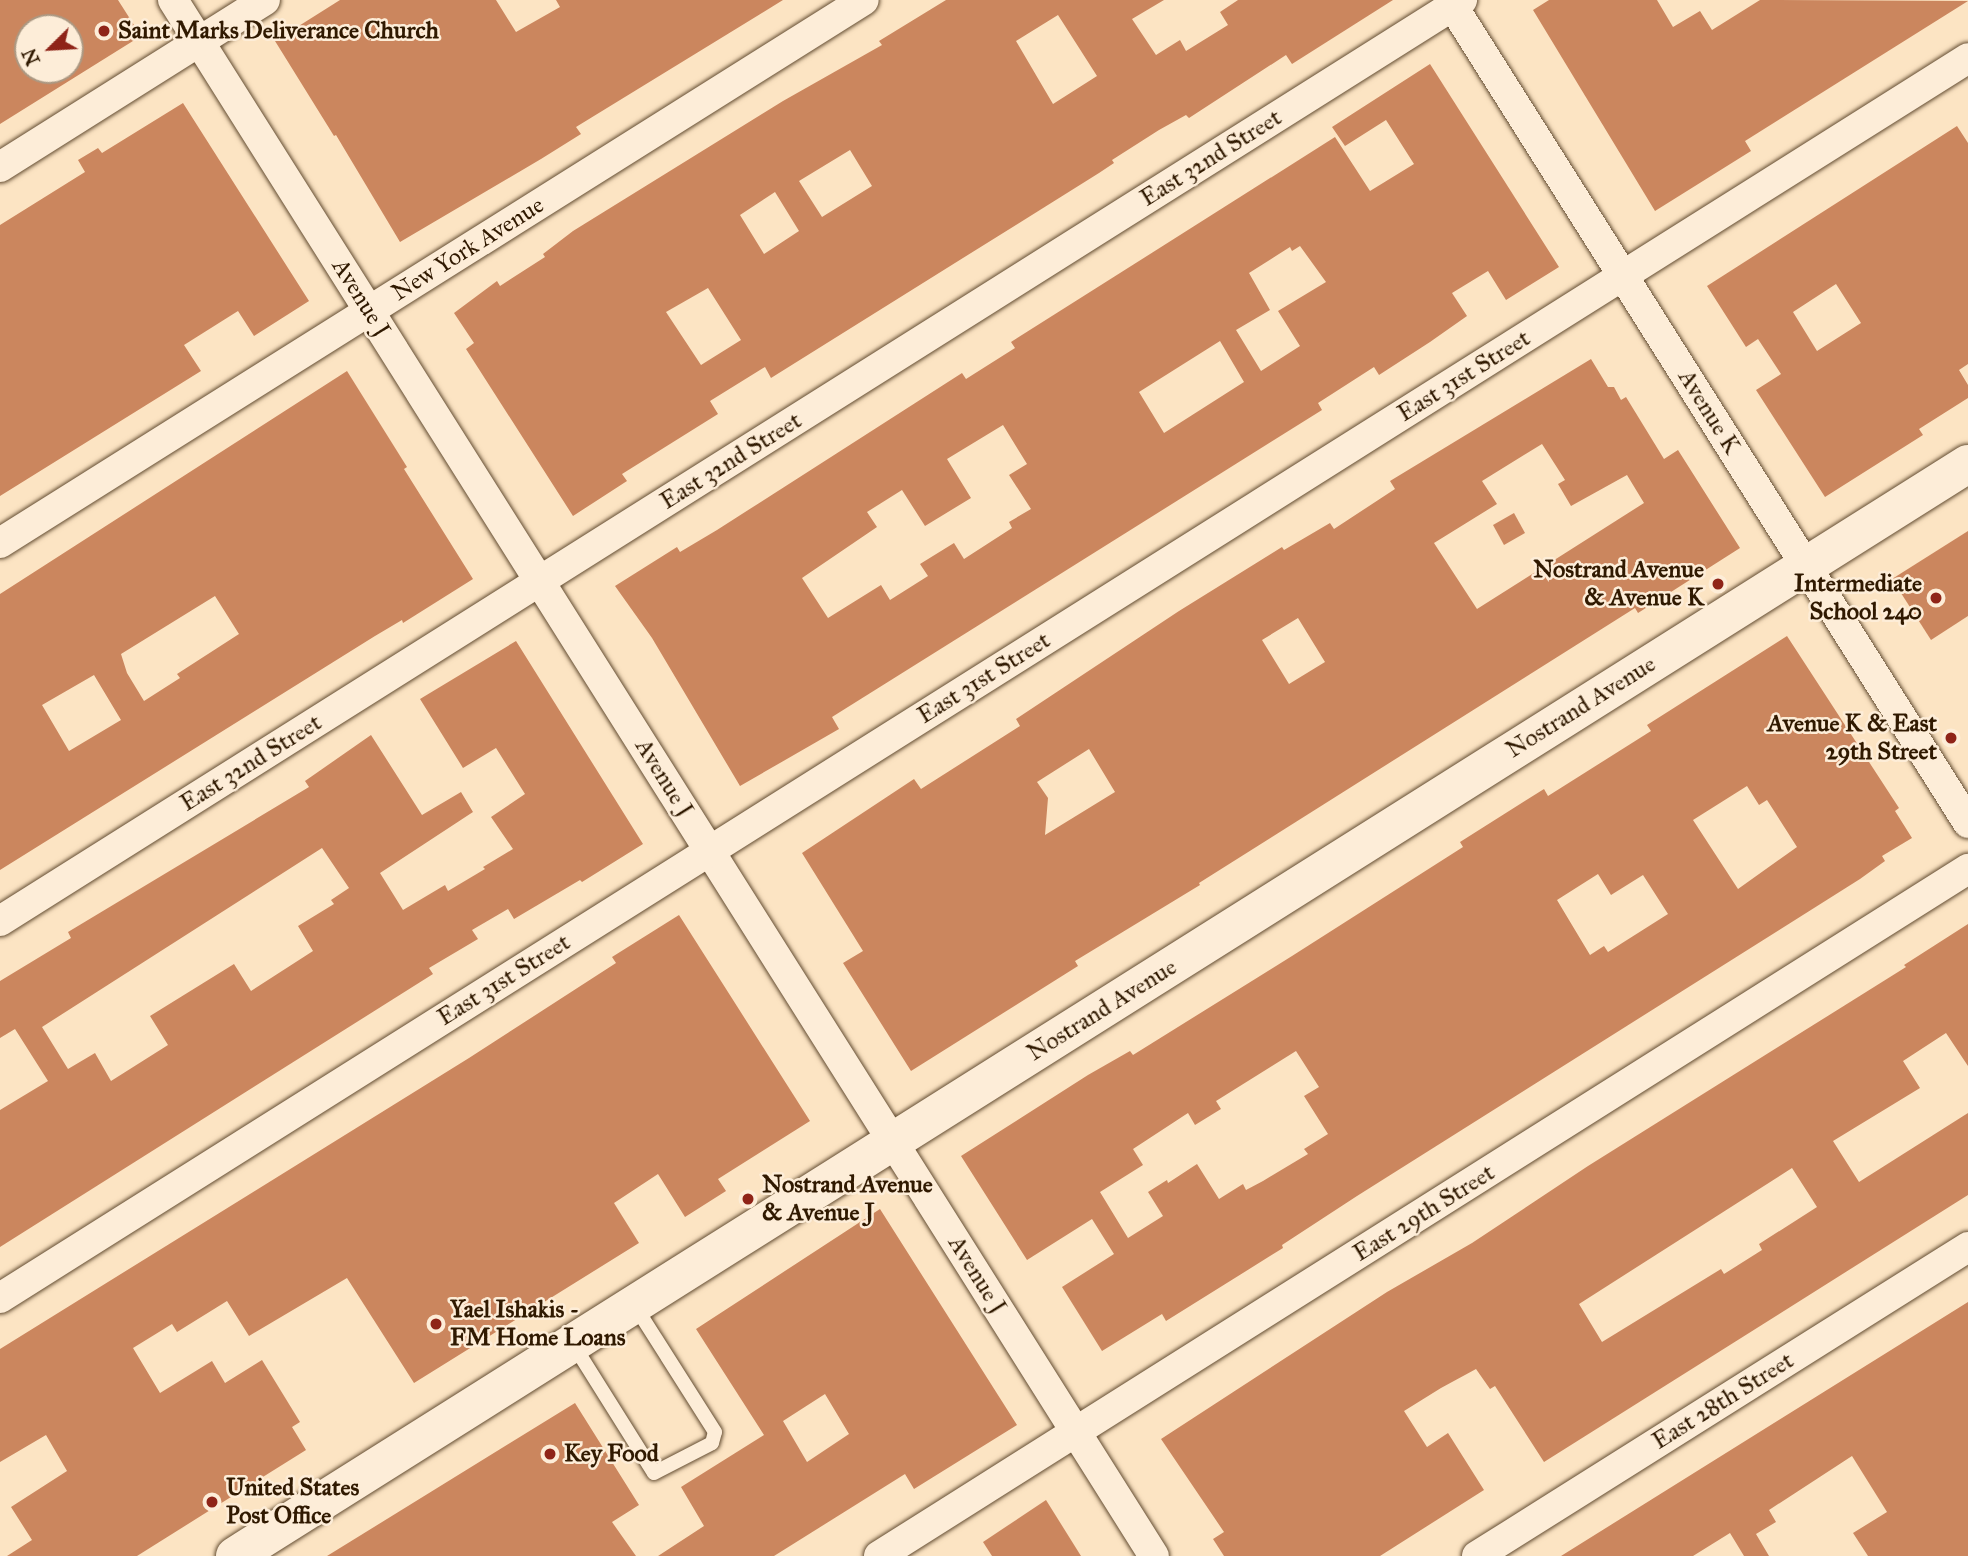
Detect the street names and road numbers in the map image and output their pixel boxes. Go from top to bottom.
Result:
street label: East 32nd Street [1135,103,1287,213]
street label: New York Avenue [387,191,549,307]
street label: Avenue J [326,254,396,342]
street label: East 31st Street [1392,324,1536,428]
street label: Avenue K [1672,364,1746,460]
street label: East 32nd Street [655,406,807,516]
street label: East 31st Street [912,626,1056,730]
street label: Nostrand Avenue [1501,650,1661,764]
street label: East 32nd Street [175,708,327,818]
street label: Avenue J [629,734,699,822]
street label: East 31st Street [432,928,576,1032]
street label: Nostrand Avenue [1022,953,1182,1067]
street label: East 29th Street [1348,1158,1500,1268]
street label: Avenue J [942,1231,1012,1319]
street label: East 28th Street [1647,1346,1799,1456]

